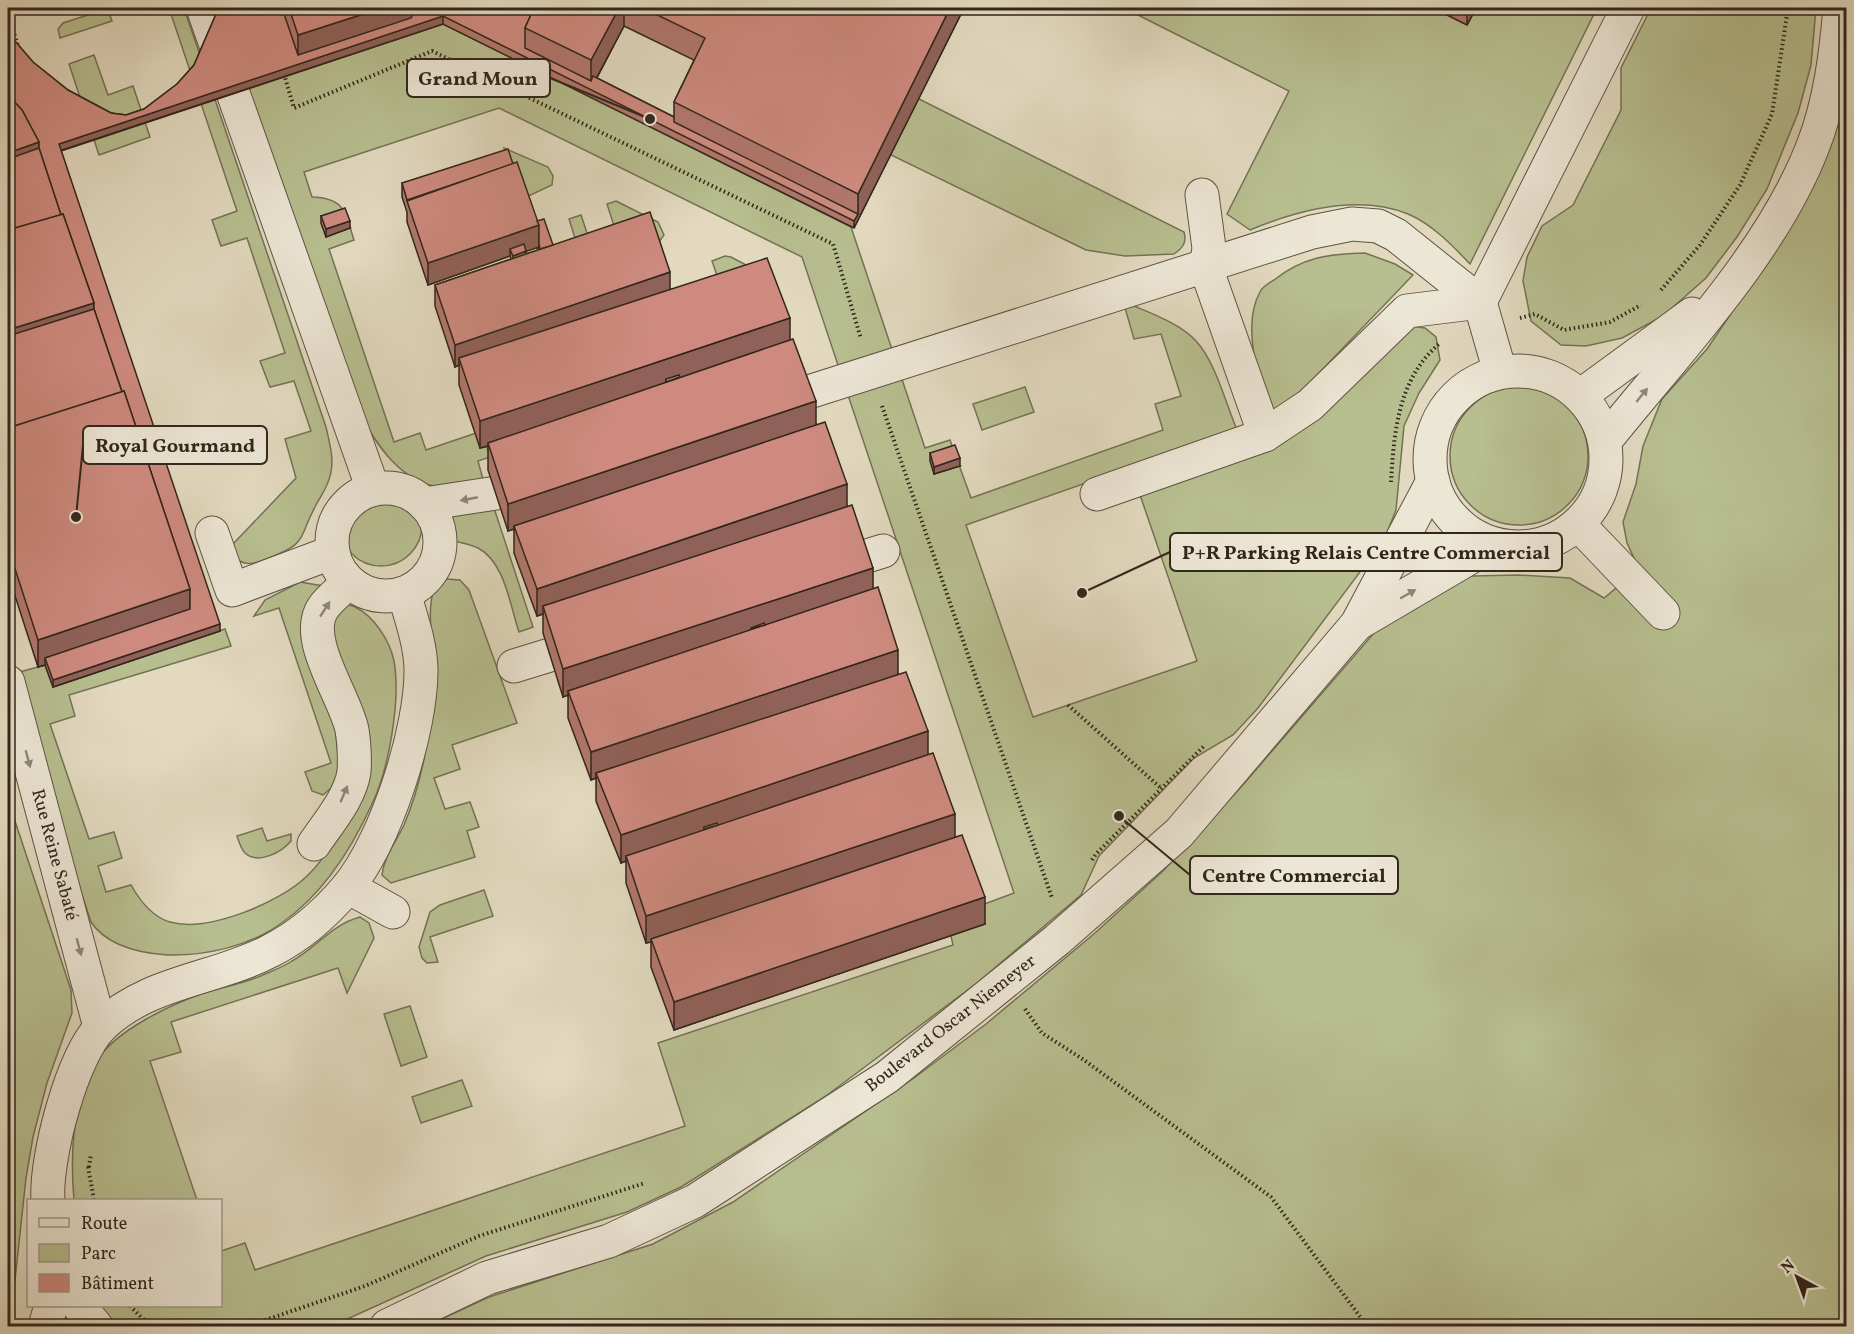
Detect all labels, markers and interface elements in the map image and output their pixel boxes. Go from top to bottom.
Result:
callout: Grand Moun [407,59,550,97]
text: Grand Moun [418,66,538,94]
one-way arrow [1635,388,1647,403]
callout: Royal Gourmand [83,426,267,464]
text: Royal Gourmand [95,433,255,461]
one-way arrow [459,495,478,504]
callout: P+R Parking Relais Centre Commercial [1170,533,1562,571]
text: P+R Parking Relais Centre Commercial [1182,540,1550,568]
one-way arrow [1400,589,1417,599]
one-way arrow [319,601,330,618]
one-way arrow [24,750,33,768]
one-way arrow [340,785,349,803]
street label: Rue Reine Sabaté [24,786,84,924]
callout: Centre Commercial [1190,856,1398,894]
text: Centre Commercial [1202,863,1386,891]
one-way arrow [75,938,84,956]
street label: Boulevard Oscar Niemeyer [860,949,1042,1099]
legend [27,1199,222,1307]
text: Route [81,1212,127,1237]
text: Parc [81,1242,116,1267]
north arrow [1767,1247,1827,1307]
text: N [1777,1255,1800,1279]
text: Bâtiment [81,1272,154,1297]

